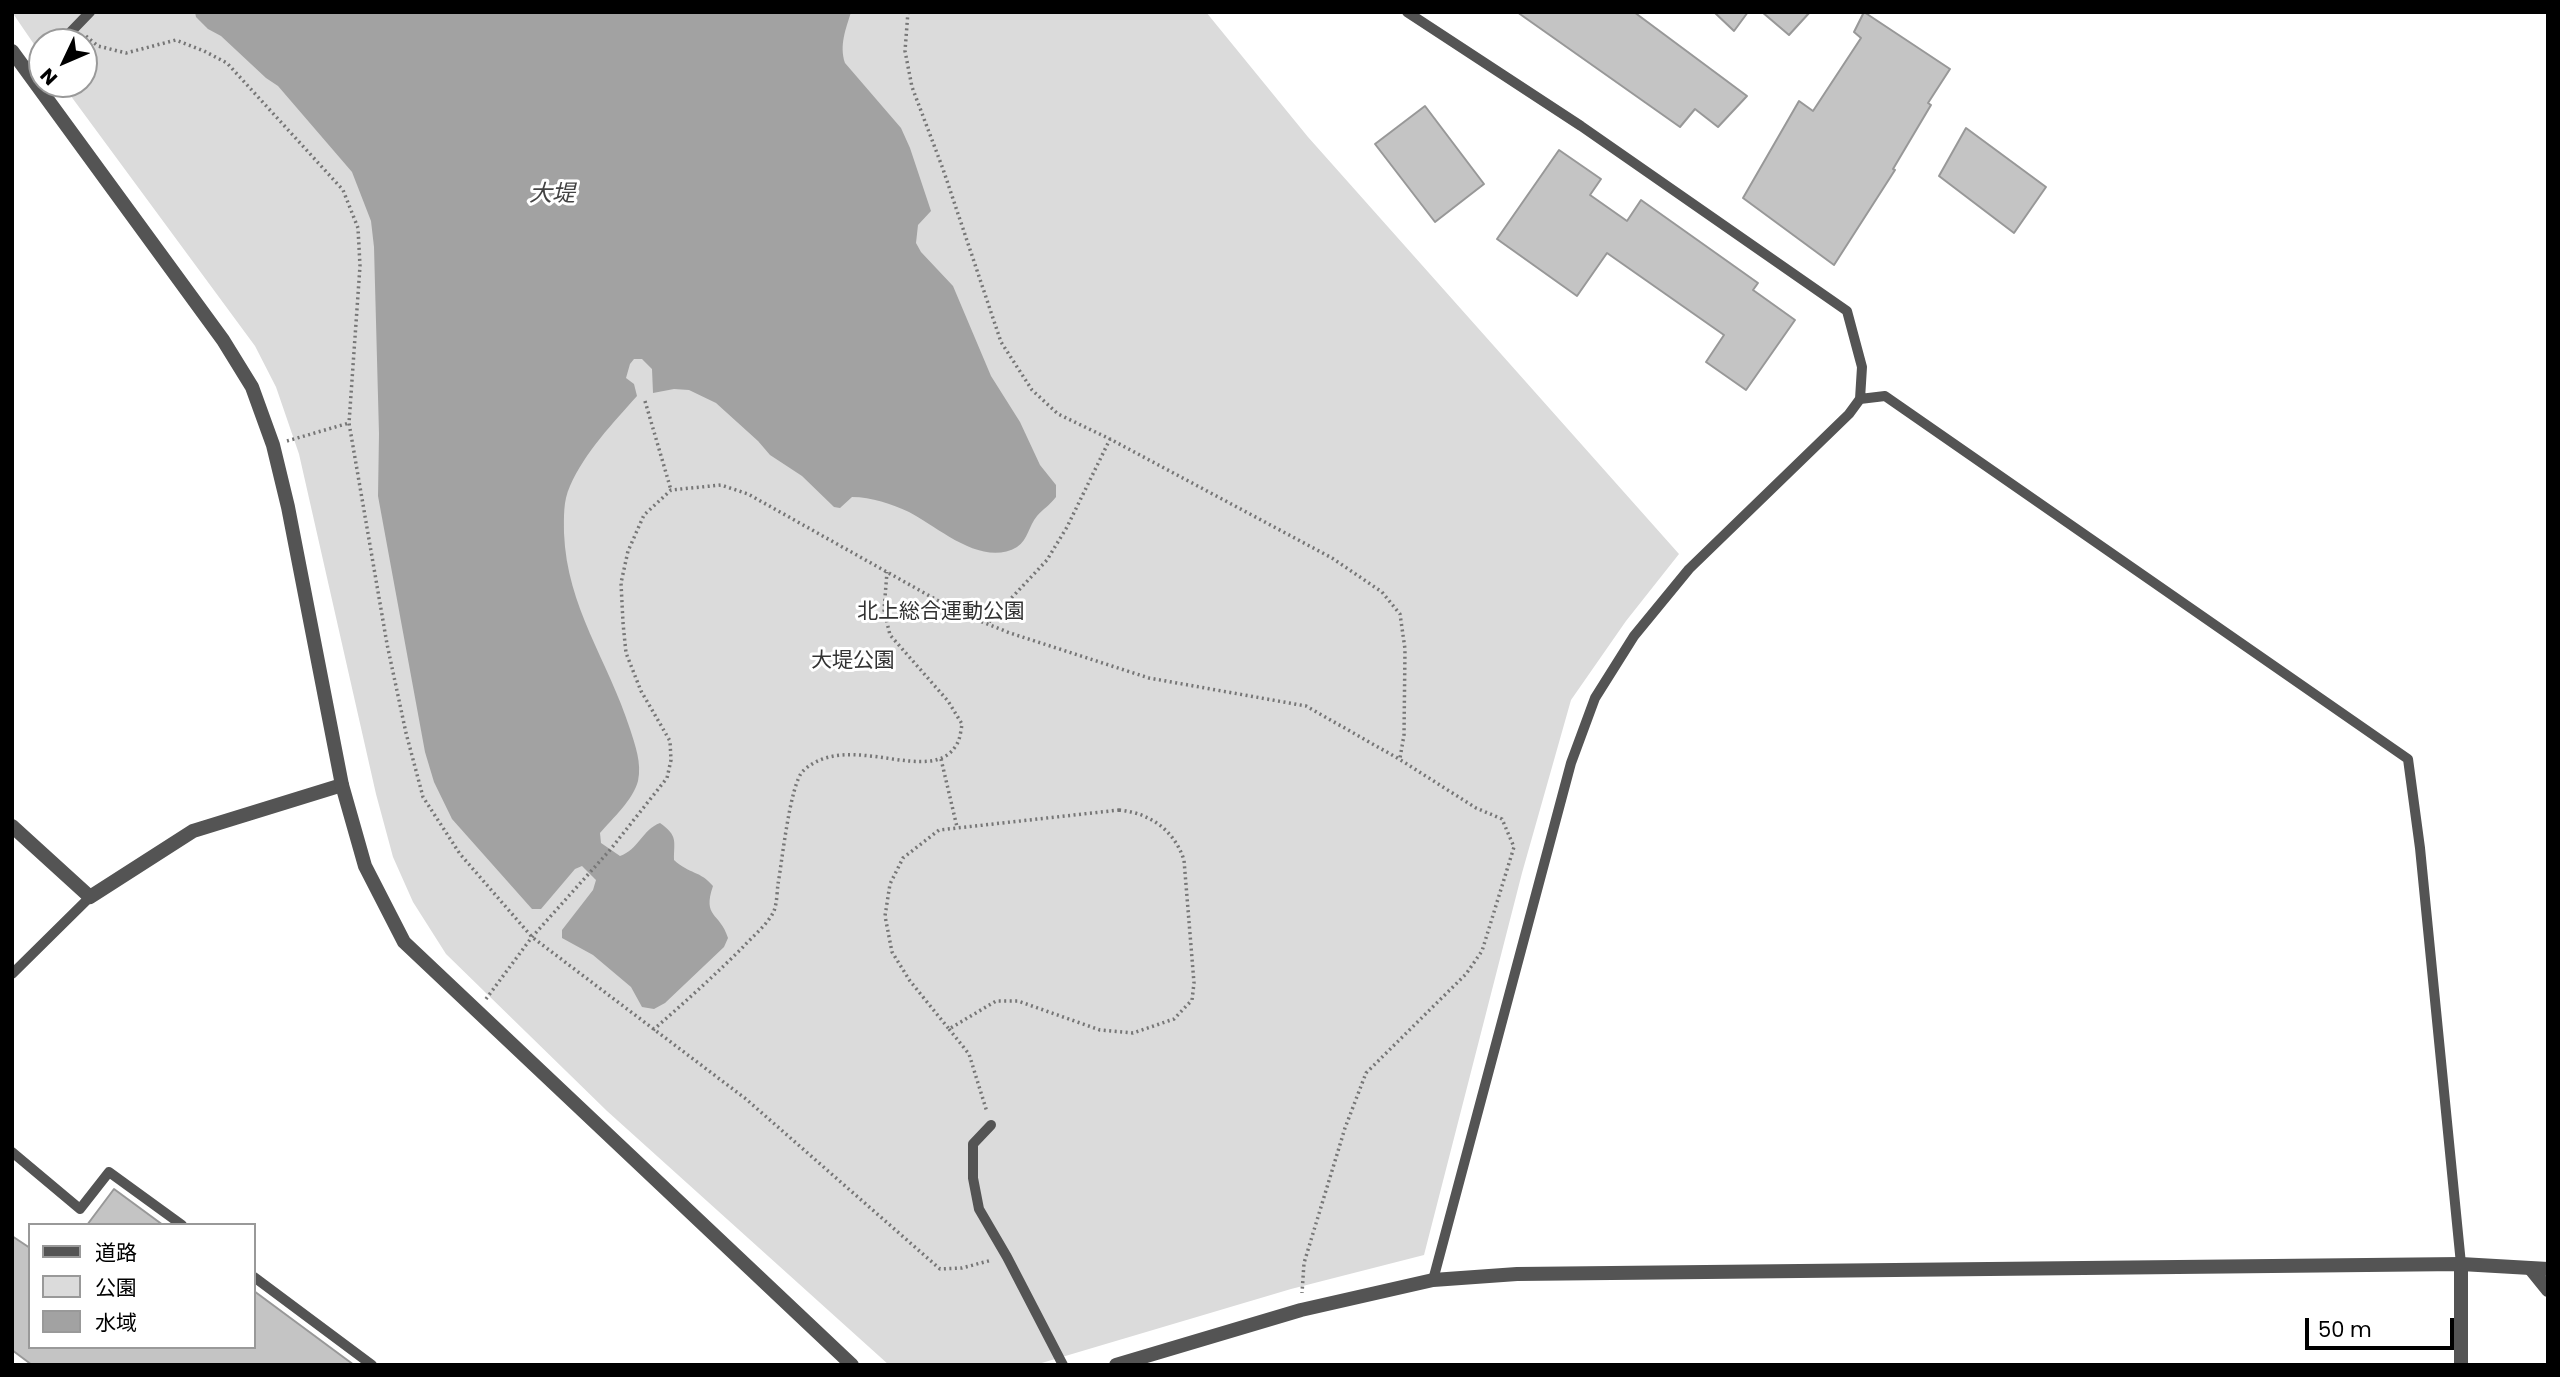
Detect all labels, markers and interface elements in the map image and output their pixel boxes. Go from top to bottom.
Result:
north arrow [28,28,98,98]
text: N [34,62,64,91]
water label: 大堤 [529,181,575,209]
park label: 北上総合運動公園 [857,600,1025,626]
park label: 大堤公園 [811,649,895,675]
legend [28,1223,256,1349]
text: 道路 [95,1238,137,1267]
text: 公園 [95,1273,137,1302]
scale bar [2308,1304,2457,1348]
text: 水域 [95,1308,137,1337]
text: 50 m [2318,1315,2372,1344]

